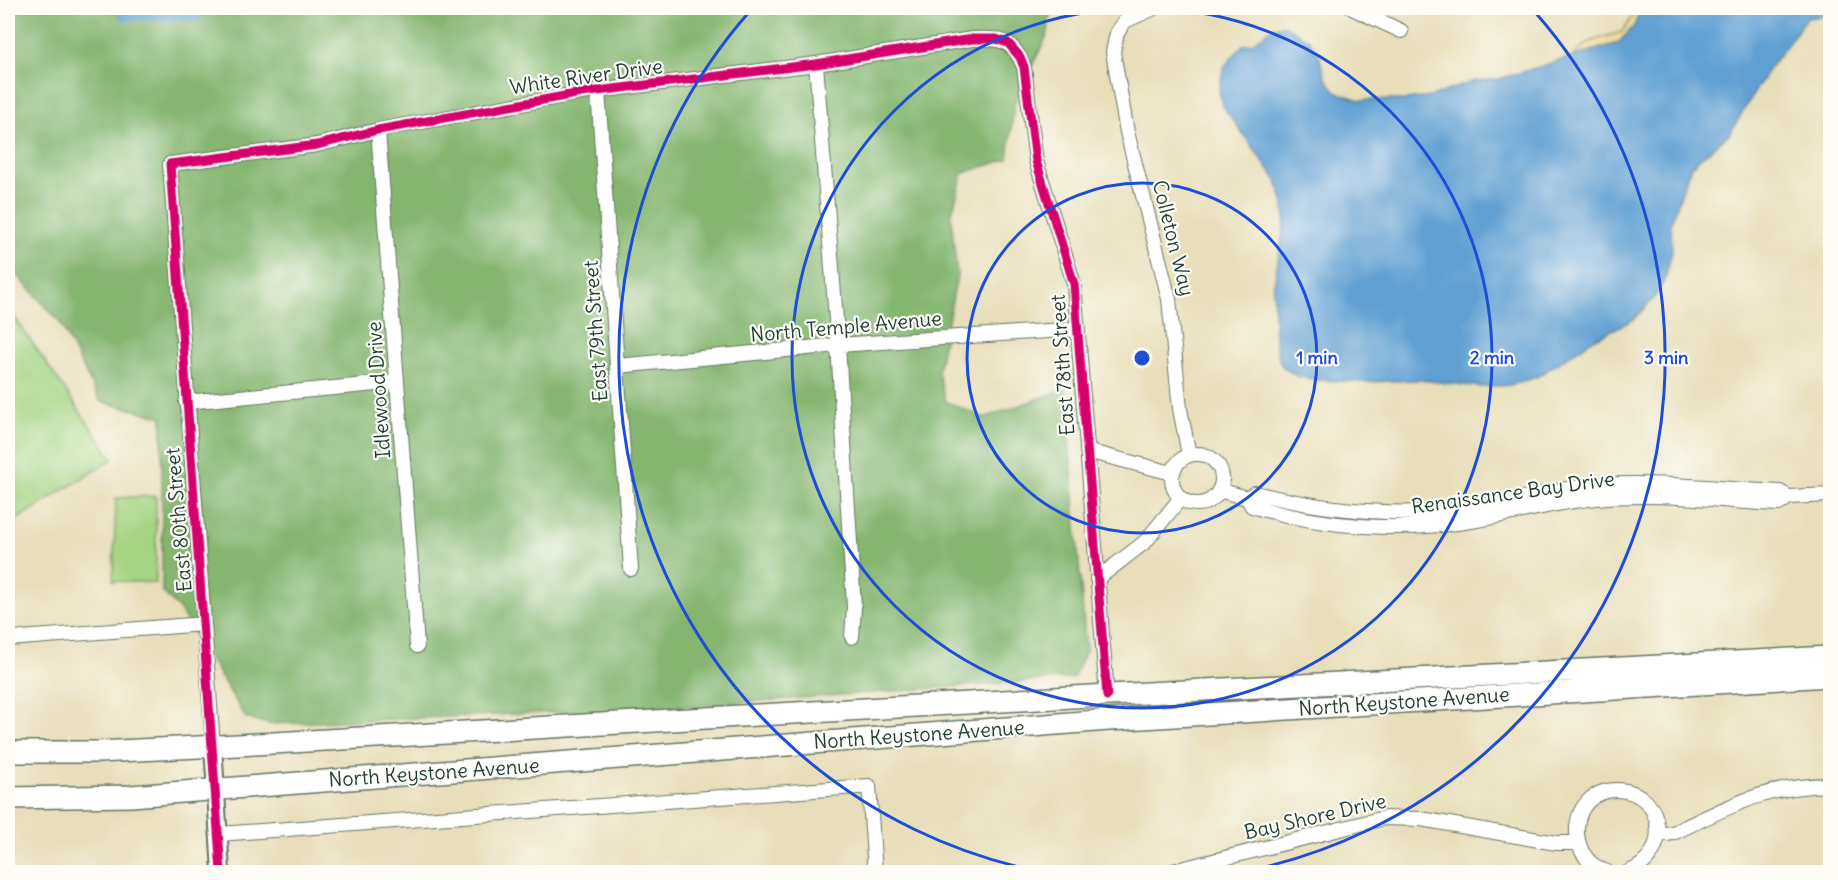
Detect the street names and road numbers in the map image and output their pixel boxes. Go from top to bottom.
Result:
street label: White River Drive [508,53,664,99]
street label: Colleton Way [1148,178,1200,298]
street label: East 79th Street [578,259,612,402]
street label: East 78th Street [1045,293,1079,436]
street label: North Temple Avenue [749,305,943,347]
street label: Idlewood Drive [361,321,395,459]
street label: East 80th Street [159,447,197,593]
street label: Renaissance Bay Drive [1410,465,1616,519]
street label: North Keystone Avenue [1298,681,1510,721]
street label: North Keystone Avenue [813,714,1025,754]
street label: North Keystone Avenue [328,752,540,792]
street label: Bay Shore Drive [1242,788,1388,844]

